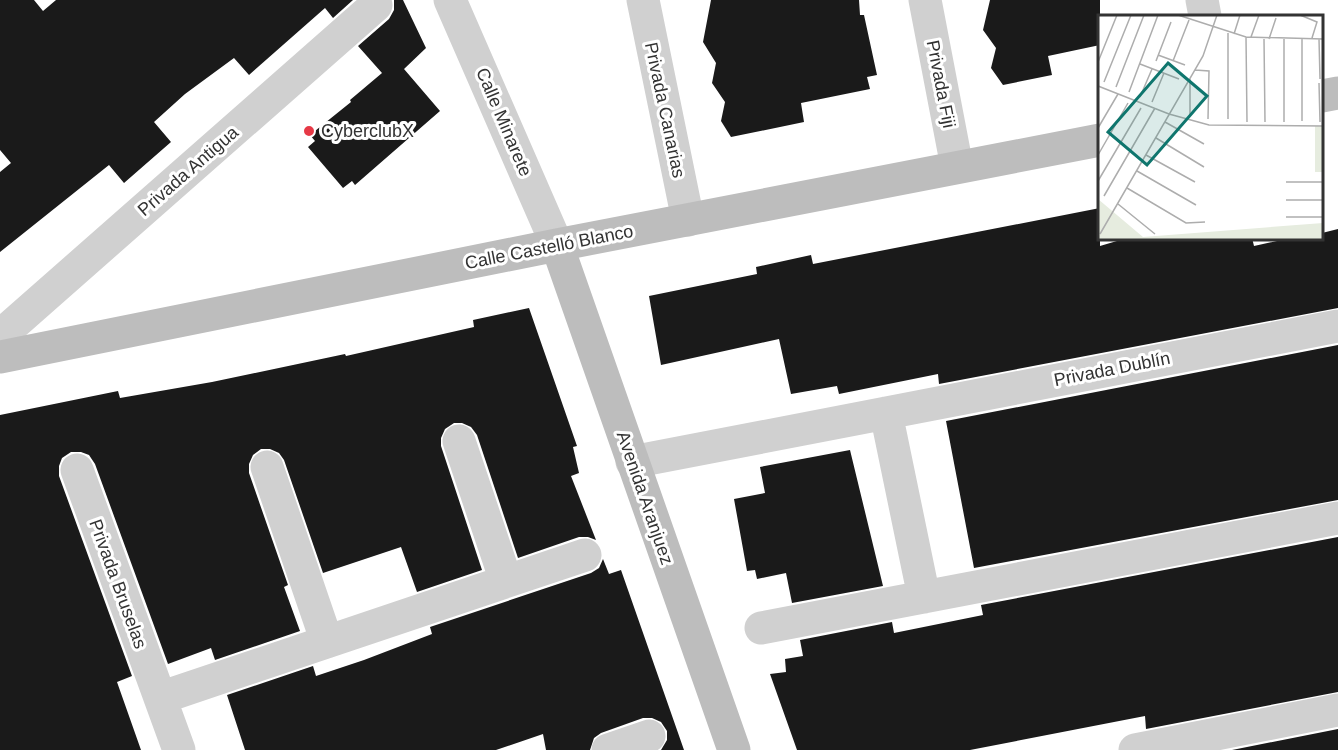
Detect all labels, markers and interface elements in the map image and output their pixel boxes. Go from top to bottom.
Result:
inset map [1098,15,1323,240]
street label: Privada Fiji [923,38,959,130]
street label: Privada Canarias [641,40,689,180]
street label: Calle Minarete [472,65,536,179]
street label: Privada Antigua [134,121,243,220]
place label: CyberclubX [321,121,414,141]
marker: CyberclubX [302,124,316,138]
street label: Calle Castelló Blanco [463,221,635,273]
street label: Privada Dublín [1052,348,1172,390]
street label: Avenida Aranjuez [613,429,677,567]
street label: Privada Bruselas [85,517,151,651]

